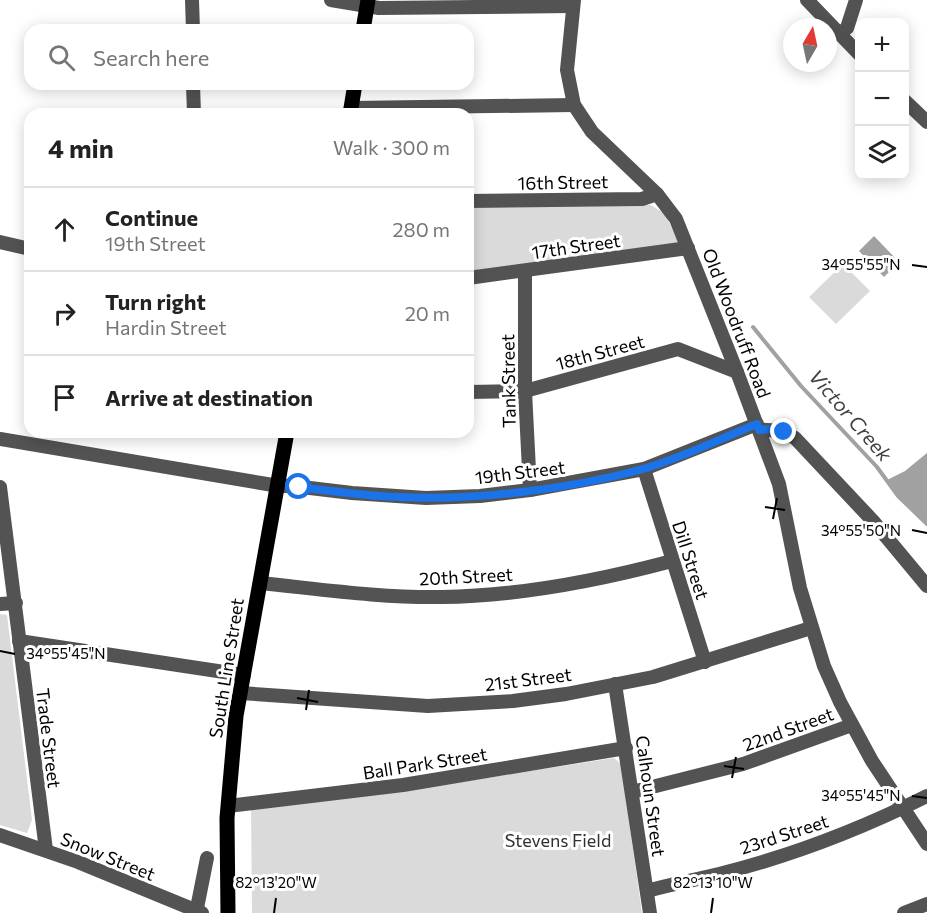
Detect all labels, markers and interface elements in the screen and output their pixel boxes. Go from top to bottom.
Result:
north arrow [783,18,837,72]
map controls [855,18,909,180]
button: + [855,18,909,72]
search box [24,24,474,90]
icon: search [45,41,78,74]
text: Search here [93,44,209,71]
button: − [855,72,909,126]
button: layers [855,126,909,180]
text: 4 min [48,132,114,163]
text: Walk · 300 m [333,135,450,159]
street label: 16th Street [517,170,609,194]
text: Continue [105,204,198,231]
icon: ahead [48,213,81,246]
text: 280 m [392,217,450,241]
street label: 17th Street [530,229,622,263]
text: 19th Street [105,231,206,255]
street label: Old Woodruff Road [698,245,776,401]
text: 34°55'55"N [822,255,900,273]
text: Turn right [105,288,206,315]
icon: right [48,297,81,330]
text: 20 m [405,301,450,325]
text: Hardin Street [105,315,227,339]
street label: 18th Street [553,330,647,374]
street label: Tank Street [496,334,520,428]
water label: Victor Creek [805,364,898,467]
icon: arrive [48,381,81,414]
text: Arrive at destination [105,384,313,411]
route end [770,418,796,444]
street label: 19th Street [474,456,566,488]
route start [285,473,311,499]
street label: Dill Street [668,518,714,602]
text: 34°55'50"N [821,521,901,539]
street label: 20th Street [419,563,513,589]
street label: South Line Street [204,596,248,740]
text: 34°55'45"N [26,644,106,662]
street label: 21st Street [483,663,573,695]
street label: Trade Street [32,687,66,789]
street label: 22nd Street [740,702,836,756]
street label: Calhoun Street [632,734,670,858]
street label: Ball Park Street [361,742,489,784]
text: 34°55'45"N [821,786,901,804]
street label: 23rd Street [737,809,831,859]
street label: Snow Street [57,827,159,885]
park label: Stevens Field [505,829,611,851]
text: 82°13'20"W [235,873,317,891]
text: 82°13'10"W [673,873,753,891]

